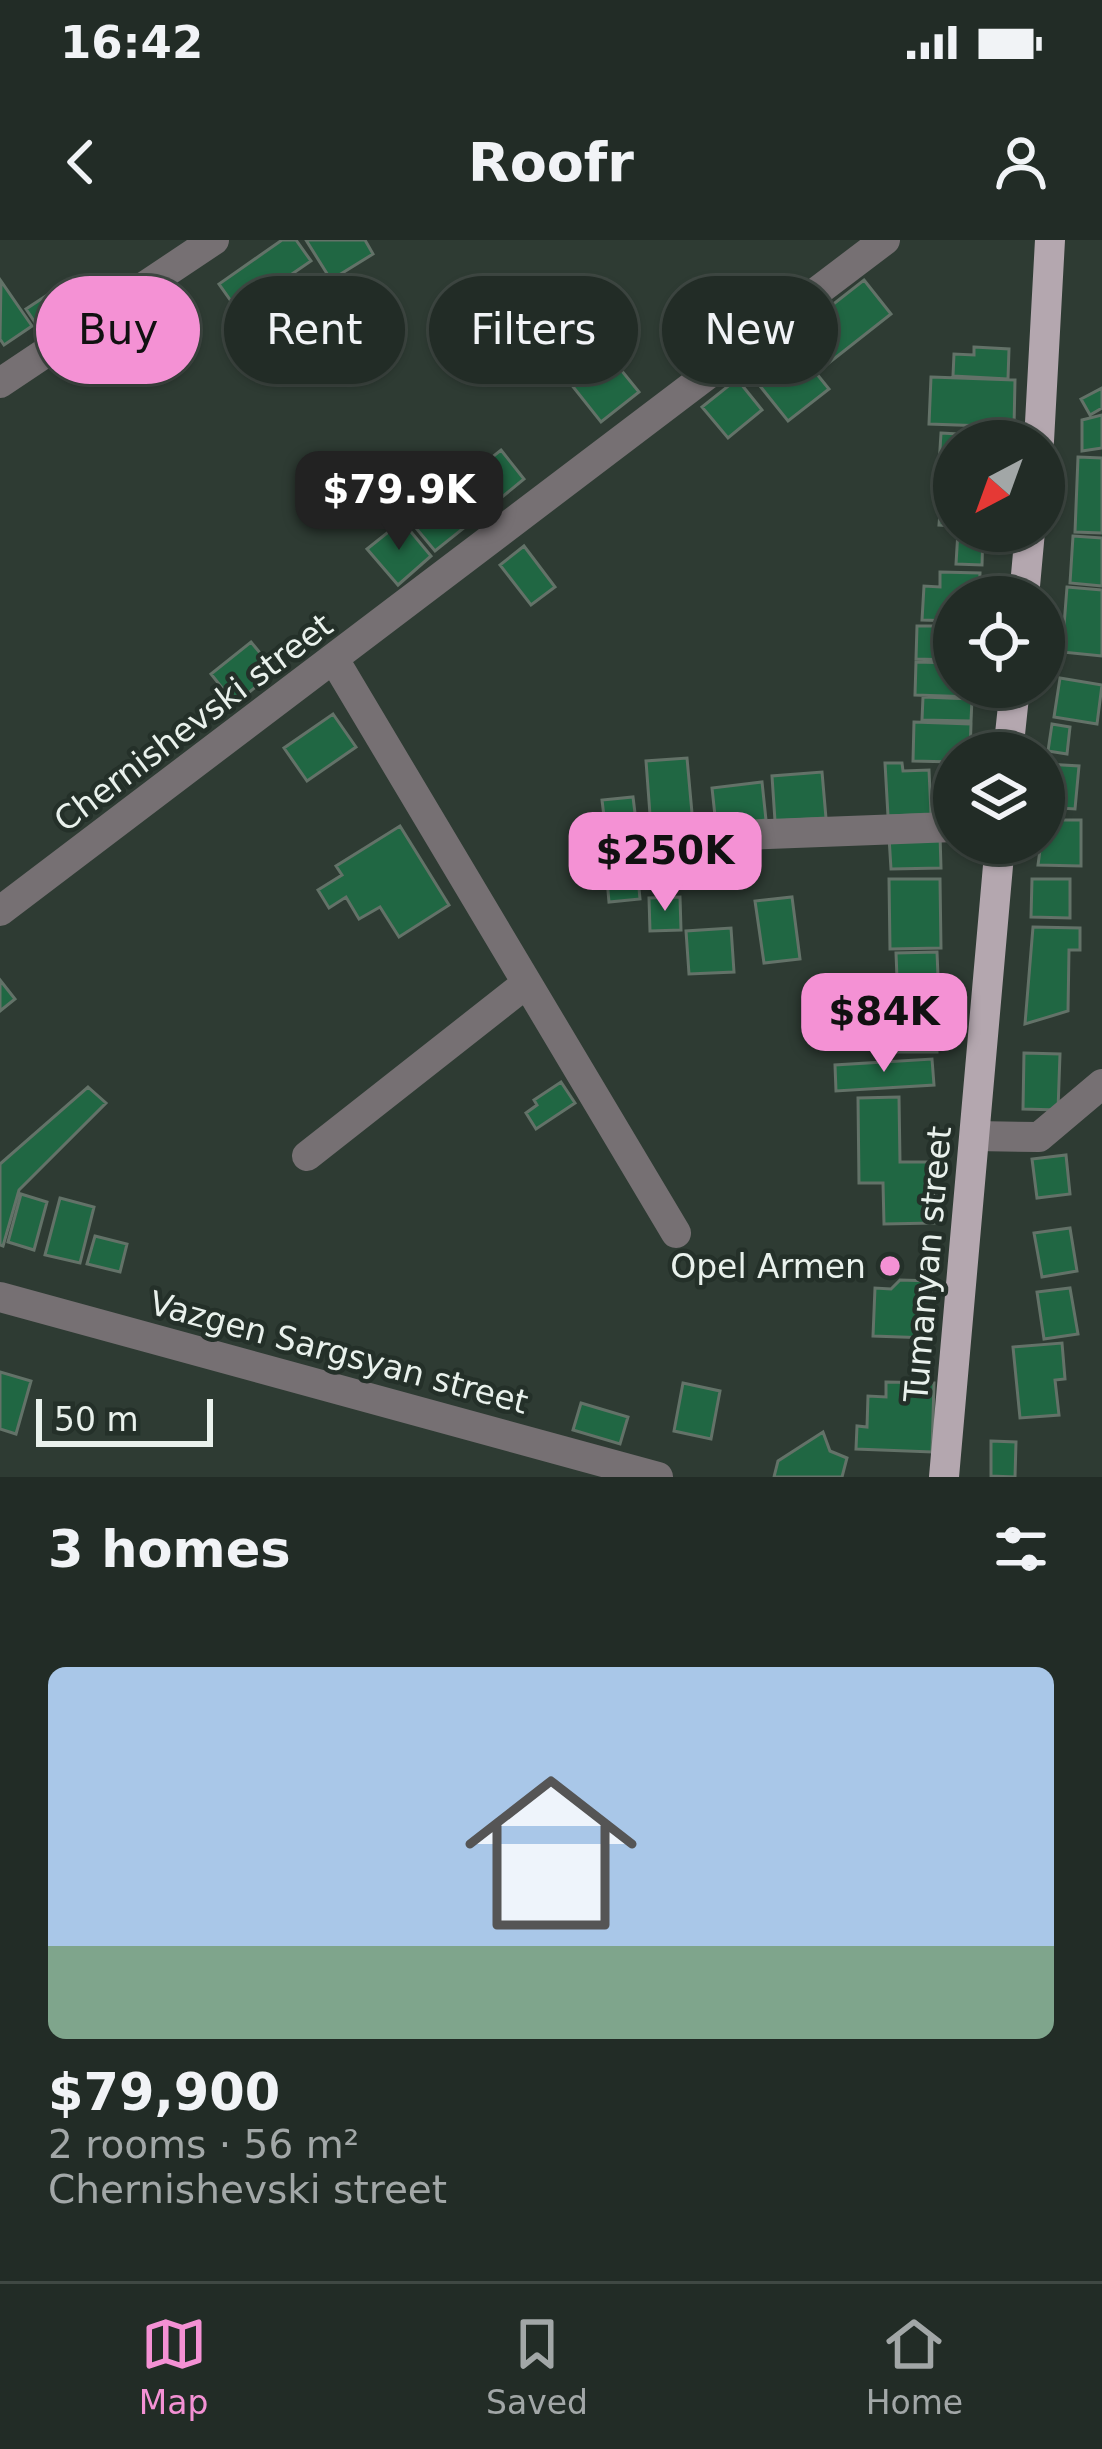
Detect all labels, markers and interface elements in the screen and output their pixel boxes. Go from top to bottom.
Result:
text: 16:42 [60,16,203,69]
icon: back [48,129,114,195]
icon: person [988,129,1054,195]
text: Roofr [468,131,634,194]
chip: Buy [36,276,200,384]
chip: Rent [224,276,405,384]
chip: Filters [429,276,638,384]
chip: New [662,276,838,384]
north arrow [933,420,1065,552]
map controls [933,420,1065,864]
pin: $79.9K [301,451,497,553]
text: $79.9K [322,467,476,512]
button: locate [933,576,1065,708]
street label: Chernishevski street [47,605,340,840]
button: layers [933,732,1065,864]
pin: $250K [581,812,749,914]
text: $250K [596,828,734,873]
pin: $84K [813,973,955,1075]
text: $84K [828,989,940,1034]
street label: Tumanyan street [896,1124,959,1405]
place label: Opel Armen [670,1247,866,1286]
marker: Opel Armen [877,1253,903,1279]
street label: Vazgen Sargsyan street [145,1283,532,1422]
scale bar [36,1393,213,1446]
text: 50 m [54,1400,139,1439]
icon: filters [988,1516,1054,1582]
text: 3 homes [48,1520,291,1579]
icon: home [443,1745,659,1961]
text: $79,900 [48,2063,280,2122]
text: 2 rooms · 56 m² [48,2122,359,2167]
text: Chernishevski street [48,2167,447,2212]
tab: Map [139,2311,208,2422]
tab: Saved [486,2311,588,2422]
tab: Home [866,2311,963,2422]

